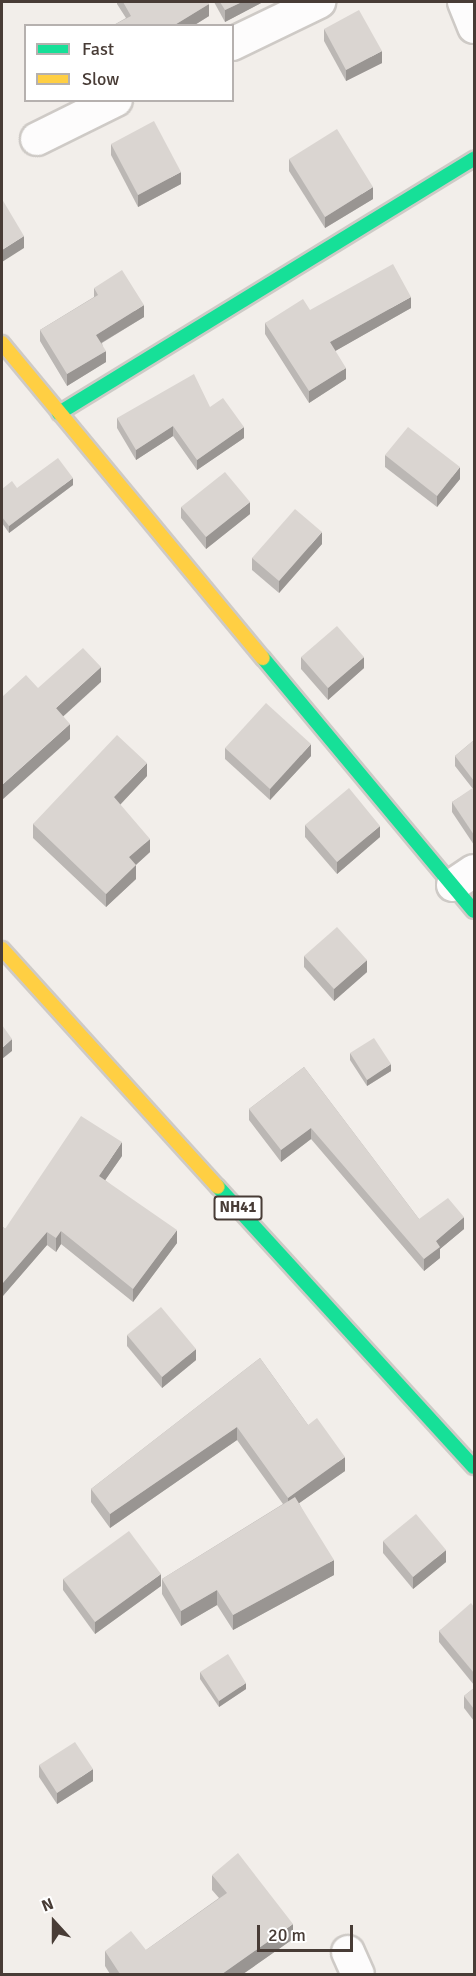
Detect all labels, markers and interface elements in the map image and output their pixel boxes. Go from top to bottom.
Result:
legend [24,24,234,102]
text: Fast [82,38,114,60]
text: Slow [82,68,119,90]
road number: NH41 [212,1196,264,1220]
north arrow [24,1892,84,1952]
text: N [39,1894,56,1917]
scale bar [260,1913,356,1951]
text: 20 m [268,1924,306,1946]

